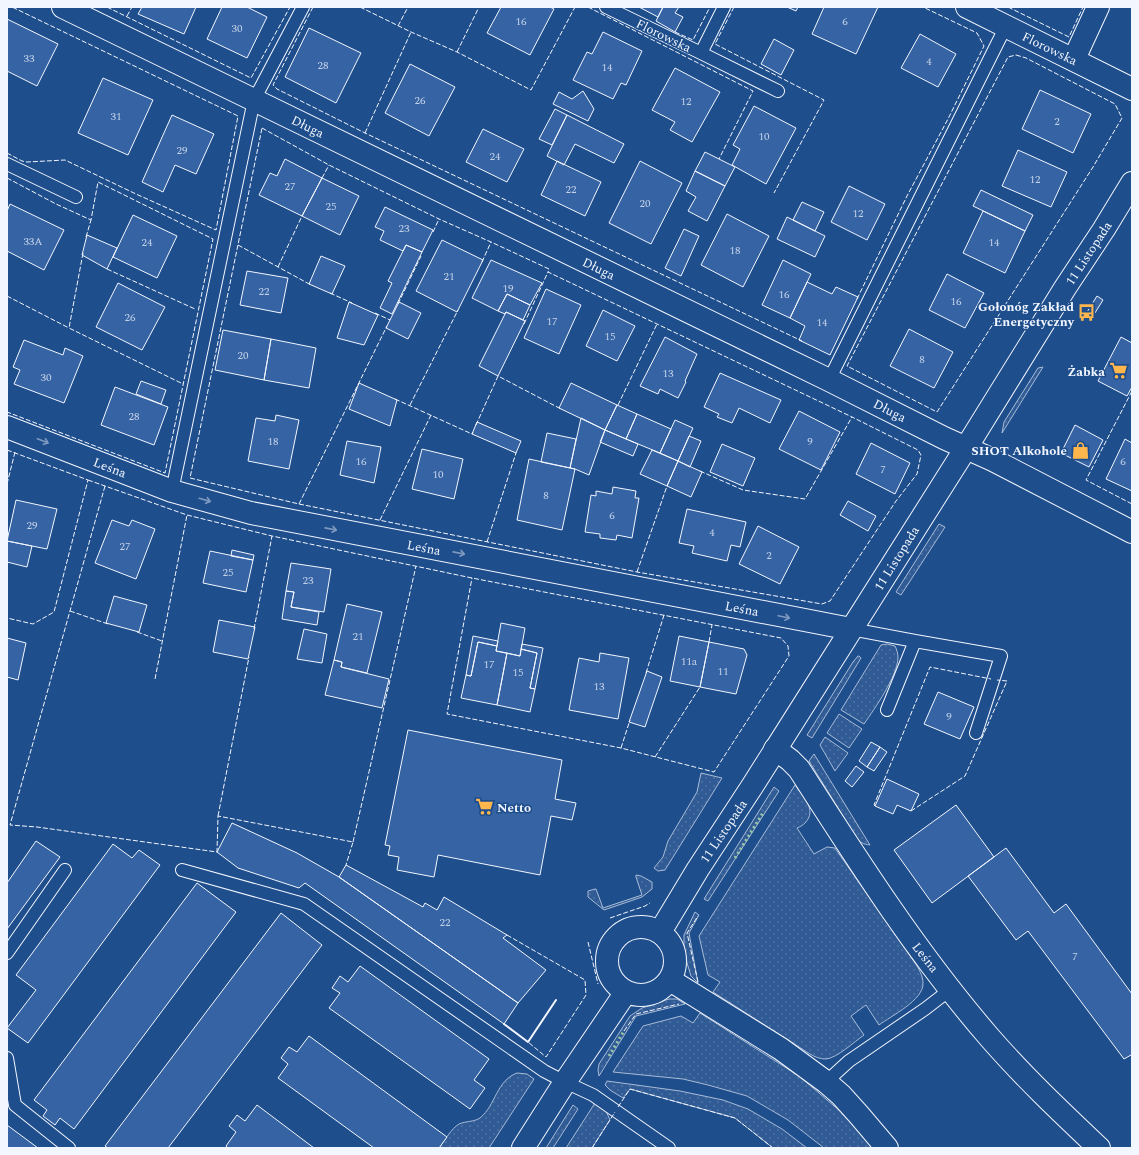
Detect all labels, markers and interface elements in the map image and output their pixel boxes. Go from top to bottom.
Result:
house number: 16 [516,13,527,30]
house number: 6 [842,13,848,30]
street label: Florowska [632,14,695,58]
house number: 30 [232,20,243,37]
street label: Florowska [1018,27,1081,71]
house number: 33 [24,50,35,67]
house number: 4 [926,53,932,70]
house number: 28 [318,57,329,74]
house number: 14 [602,59,613,76]
house number: 26 [415,92,426,109]
house number: 12 [681,93,692,110]
house number: 31 [111,108,122,125]
street label: Długa [288,110,328,144]
house number: 2 [1054,113,1060,130]
house number: 10 [759,128,770,145]
house number: 29 [177,142,188,159]
house number: 24 [490,148,501,165]
house number: 12 [1030,171,1041,188]
house number: 27 [285,178,296,195]
house number: 22 [566,181,577,198]
house number: 20 [640,195,651,212]
house number: 25 [326,198,337,215]
house number: 12 [853,205,864,222]
street label: 11 Listopada [1061,217,1117,290]
house number: 23 [399,220,410,237]
house number: 33A [23,233,43,250]
house number: 24 [142,234,153,251]
house number: 14 [989,234,1000,251]
house number: 18 [730,242,741,259]
street label: Długa [579,252,619,286]
house number: 21 [444,268,455,285]
house number: 19 [503,280,514,297]
house number: 22 [259,283,270,300]
house number: 16 [779,286,790,303]
house number: 16 [951,293,962,310]
place label: Gołonóg Zakład Energetyczny [978,297,1075,332]
bus stop icon: Gołonóg Zakład Energetyczny [1077,303,1097,323]
house number: 26 [125,309,136,326]
house number: 17 [547,313,558,330]
house number: 14 [817,314,828,331]
house number: 15 [605,328,616,345]
house number: 20 [238,347,249,364]
house number: 8 [919,351,925,368]
supermarket icon: Żabka [1108,361,1128,381]
place label: Żabka [1067,362,1105,382]
house number: 13 [663,365,674,382]
house number: 30 [41,369,52,386]
street label: Długa [870,394,910,428]
house number: 28 [129,408,140,425]
house number: 18 [268,433,279,450]
house number: 9 [807,433,813,450]
one-way arrow [37,438,49,446]
shop icon: SHOT Alkohole [1070,440,1090,460]
place label: SHOT Alkohole [971,441,1067,461]
street label: Leśna [90,453,130,484]
house number: 16 [356,453,367,470]
house number: 6 [1120,453,1126,470]
house number: 7 [880,461,886,478]
house number: 10 [433,466,444,483]
house number: 8 [543,487,549,504]
one-way arrow [198,497,211,504]
house number: 6 [609,507,615,524]
house number: 29 [27,517,38,534]
street label: 11 Listopada [869,522,925,595]
house number: 4 [709,524,715,541]
one-way arrow [325,525,338,533]
street label: Leśna [405,535,443,561]
house number: 27 [120,538,131,555]
house number: 2 [766,547,772,564]
one-way arrow [452,550,465,558]
house number: 25 [223,564,234,581]
house number: 23 [303,572,314,589]
street label: Leśna [723,596,761,622]
one-way arrow [778,613,791,621]
house number: 21 [353,628,364,645]
house number: 11a [681,653,698,670]
house number: 17 [484,656,495,673]
house number: 11 [718,663,729,680]
house number: 15 [513,664,524,681]
house number: 13 [594,678,605,695]
house number: 9 [946,708,952,725]
street label: 11 Listopada [695,795,753,867]
supermarket icon: Netto [474,797,494,817]
place label: Netto [497,798,531,818]
house number: 22 [440,914,451,931]
street label: Leśna [907,938,944,978]
house number: 7 [1072,948,1078,965]

